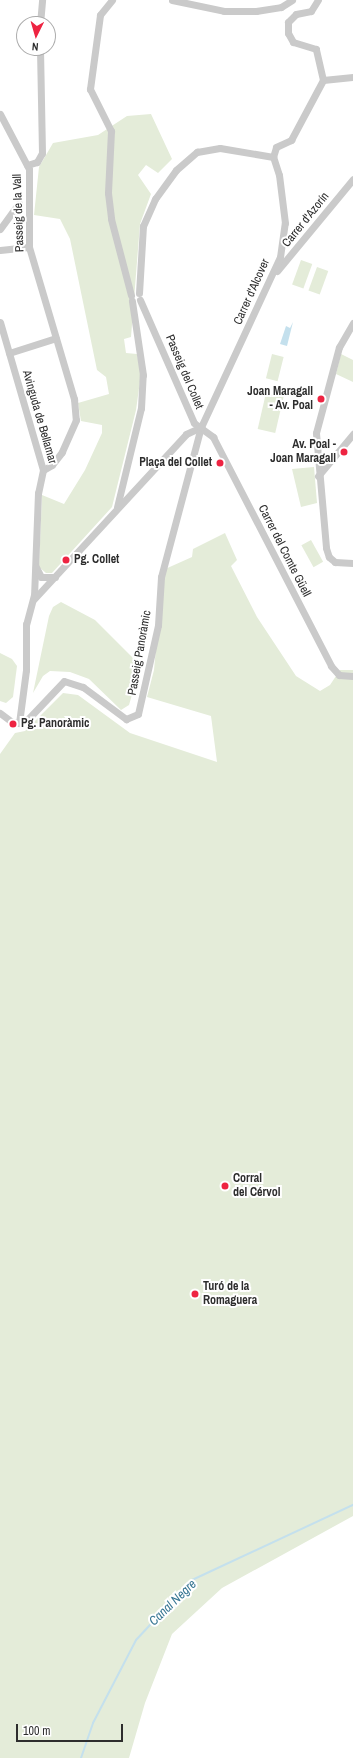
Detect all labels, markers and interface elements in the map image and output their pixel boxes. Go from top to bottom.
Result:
north arrow [16,16,56,56]
text: N [31,40,39,54]
street label: Passeig de la Vall [10,174,28,252]
street label: Carrer d'Azorín [280,190,332,250]
street label: Carrer d'Alcover [231,257,273,327]
street label: Passeig del Collet [162,333,206,411]
street label: Avinguda de Bellamar [19,369,59,465]
place label: Joan Maragall - Av. Poal [247,385,313,413]
marker: Joan Maragall - Av. Poal [316,394,326,404]
place label: Av. Poal - Joan Maragall [270,438,336,466]
marker: Av. Poal - Joan Maragall [339,447,349,457]
place label: Plaça del Collet [139,456,212,470]
marker: Plaça del Collet [215,458,225,468]
street label: Carrer del Comte Güell [255,503,313,599]
place label: Pg. Collet [74,553,119,567]
marker: Pg. Collet [61,555,71,565]
street label: Passeig Panoràmic [125,609,155,697]
place label: Pg. Panoràmic [21,717,89,731]
marker: Pg. Panoràmic [8,719,18,729]
place label: Corral del Cérvol [233,1172,281,1200]
marker: Corral del Cérvol [220,1181,230,1191]
place label: Turó de la Romaguera [203,1280,257,1308]
marker: Turó de la Romaguera [190,1289,200,1299]
water label: Canal Negre [146,1577,200,1629]
scale bar [18,1716,125,1742]
text: 100 m [23,1723,50,1739]

